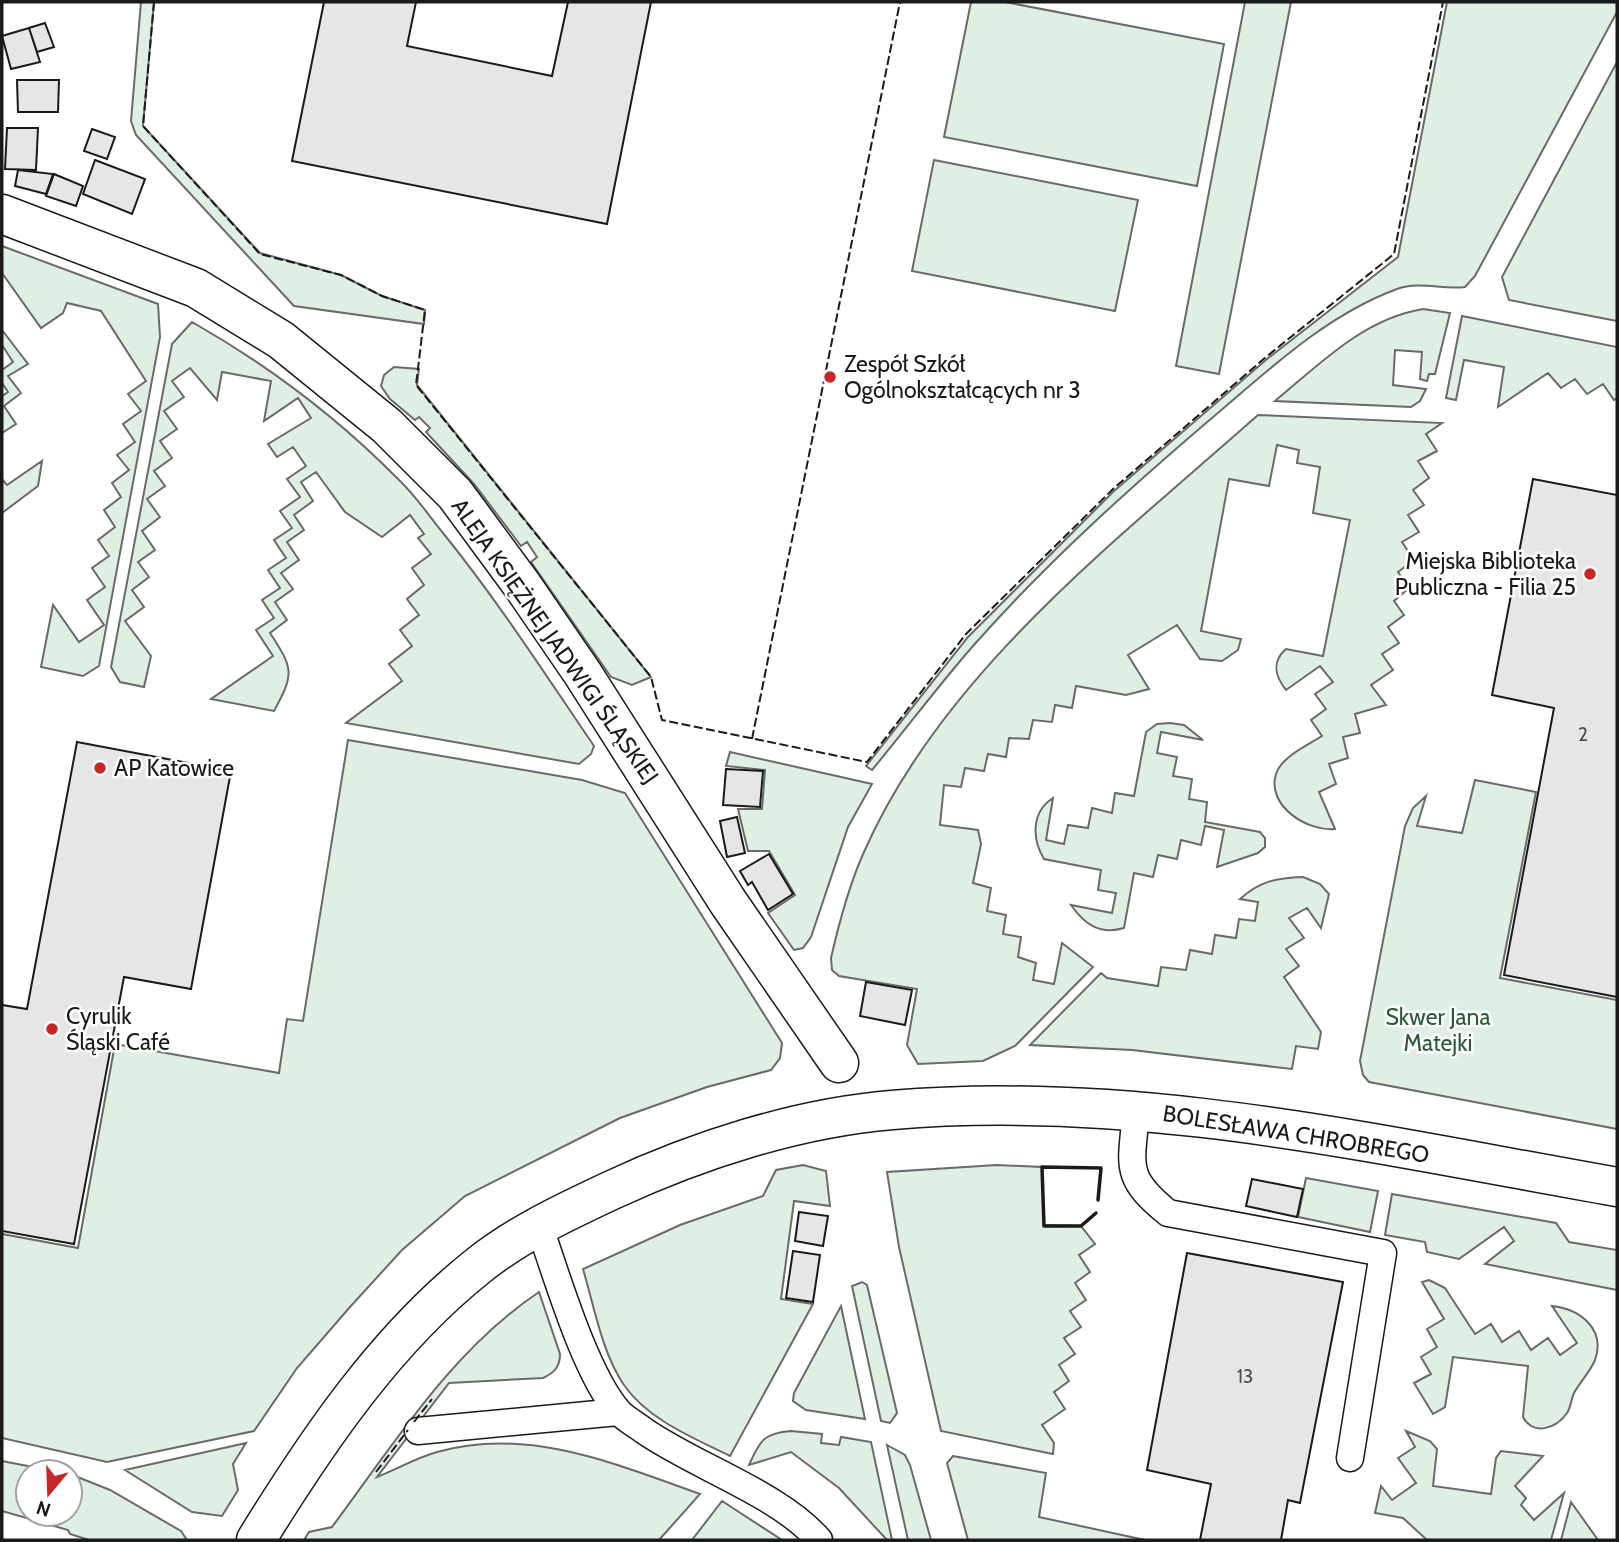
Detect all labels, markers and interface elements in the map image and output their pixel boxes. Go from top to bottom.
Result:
place label: Zespół Szkół Ogólnokształcących nr 3 [844,350,1081,404]
marker: Zespół Szkół Ogólnokształcących nr 3 [822,369,838,385]
street label: ALEJA KSIĘŻNEJ JADWIGI ŚLĄSKIEJ [445,493,665,789]
place label: Miejska Biblioteka Publiczna - Filia 25 [1395,547,1576,601]
marker: Miejska Biblioteka Publiczna - Filia 25 [1582,566,1598,582]
house number: 2 [1578,723,1588,746]
place label: AP Katowice [114,754,234,782]
marker: AP Katowice [92,760,108,776]
place label: Cyrulik Śląski Café [66,1002,170,1056]
park label: Skwer Jana Matejki [1386,1003,1490,1057]
marker: Cyrulik Śląski Café [44,1021,60,1037]
street label: BOLESŁAWA CHROBREGO [1161,1099,1431,1169]
house number: 13 [1237,1365,1253,1388]
north arrow [14,1458,84,1528]
text: N [34,1496,54,1522]

